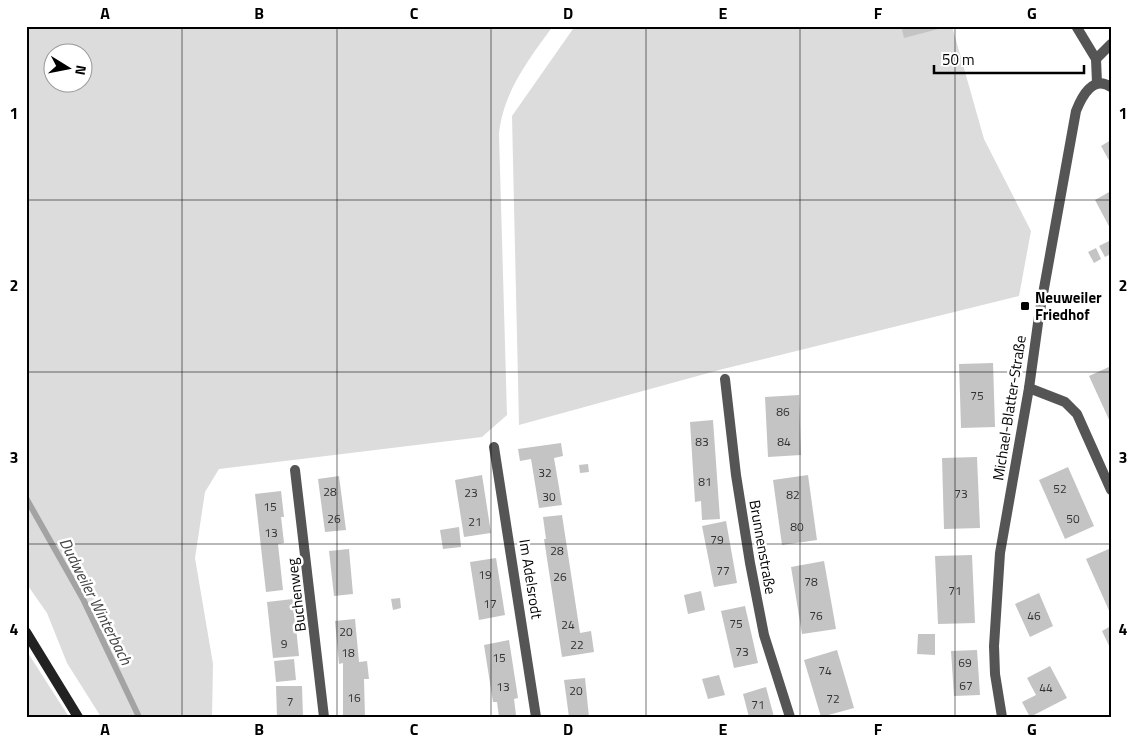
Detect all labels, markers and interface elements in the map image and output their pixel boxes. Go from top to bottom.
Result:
text: A [100,1,110,25]
text: B [254,1,264,25]
text: C [410,1,419,25]
text: D [563,1,573,25]
text: E [719,1,728,25]
text: F [874,1,883,25]
text: G [1027,1,1037,25]
north arrow [42,42,92,92]
scale bar [934,42,1084,74]
text: 50 m [942,48,975,71]
text: N [70,64,92,77]
text: 1 [10,101,18,125]
text: 1 [1119,101,1127,125]
text: 2 [10,273,18,297]
text: 2 [1119,273,1127,297]
place label: Neuweiler Friedhof [1035,286,1102,326]
marker: Neuweiler Friedhof [1019,300,1031,312]
street label: Michael-Blatter-Straße [986,334,1032,482]
house number: 75 [970,386,984,405]
house number: 86 [776,402,790,421]
house number: 83 [695,432,709,451]
house number: 84 [777,432,791,451]
text: 3 [10,445,18,469]
text: 3 [1119,445,1127,469]
house number: 32 [538,463,552,482]
house number: 81 [698,472,712,491]
house number: 52 [1053,479,1067,498]
house number: 28 [323,482,337,501]
house number: 23 [464,483,478,502]
house number: 73 [954,484,968,503]
house number: 82 [786,485,800,504]
house number: 30 [542,487,556,506]
house number: 15 [263,497,277,516]
street label: Brunnenstraße [743,498,783,596]
house number: 26 [327,509,341,528]
house number: 50 [1066,509,1080,528]
house number: 21 [468,512,482,531]
house number: 80 [790,517,804,536]
house number: 13 [264,523,278,542]
house number: 79 [710,530,724,549]
water label: Dudweiler Winterbach [54,533,139,670]
street label: Im Adelsrodt [513,537,549,621]
house number: 28 [550,541,564,560]
street label: Buchenweg [280,557,312,633]
house number: 77 [716,561,730,580]
house number: 19 [478,565,492,584]
house number: 26 [553,567,567,586]
house number: 78 [804,572,818,591]
house number: 71 [948,581,962,600]
house number: 17 [483,594,497,613]
house number: 76 [809,606,823,625]
house number: 46 [1027,606,1041,625]
house number: 75 [729,614,743,633]
house number: 24 [561,615,575,634]
text: 4 [10,617,19,641]
text: 4 [1119,617,1128,641]
house number: 20 [339,622,353,641]
house number: 9 [281,634,288,653]
house number: 22 [570,635,584,654]
house number: 73 [735,642,749,661]
house number: 18 [341,643,355,662]
house number: 15 [492,648,506,667]
house number: 69 [958,653,972,672]
house number: 74 [818,661,832,680]
house number: 67 [959,676,973,695]
house number: 13 [496,677,510,696]
house number: 44 [1039,678,1053,697]
house number: 20 [569,681,583,700]
house number: 16 [347,688,361,707]
house number: 72 [826,689,840,708]
house number: 7 [287,692,293,711]
house number: 71 [751,695,765,714]
text: A [100,717,110,741]
text: B [254,717,264,741]
text: C [410,717,419,741]
text: D [563,717,573,741]
text: E [719,717,728,741]
text: F [874,717,883,741]
text: G [1027,717,1037,741]

